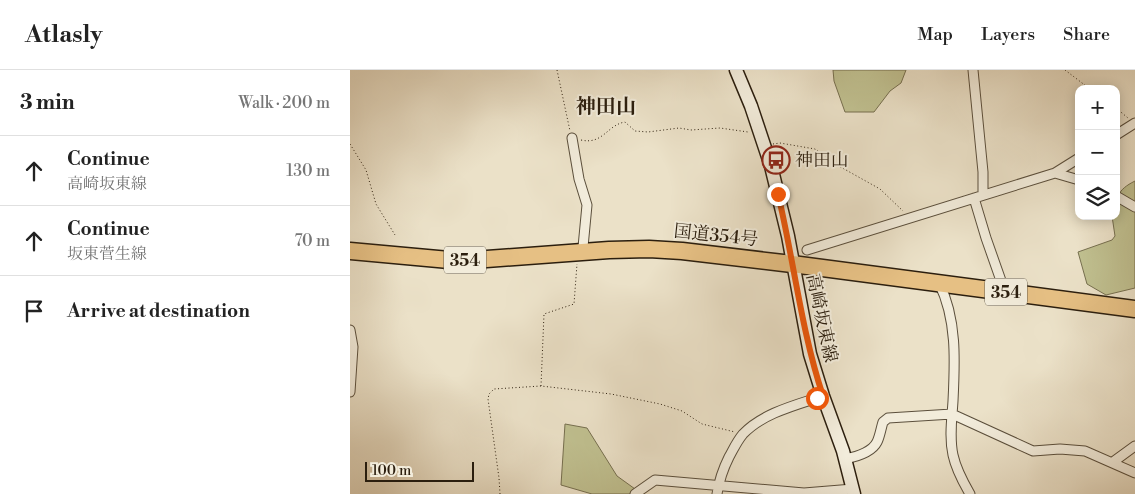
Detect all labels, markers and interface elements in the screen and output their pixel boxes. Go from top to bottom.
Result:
text: Atlasly [25,20,102,50]
text: Map [918,23,953,46]
text: Layers [981,23,1035,46]
text: Share [1063,23,1110,46]
map controls [1075,85,1120,220]
button: + [1075,85,1120,130]
text: 3 min [20,90,75,116]
text: Walk · 200 m [238,93,330,113]
district label: 神田山 [576,95,636,120]
button: − [1075,130,1120,175]
bus stop icon: 神田山 [761,145,791,175]
text: Continue [67,147,150,171]
place label: 神田山 [795,149,849,172]
icon: ahead [20,157,48,185]
text: 130 m [286,161,330,181]
text: 高崎坂東線 [67,174,147,194]
button: layers [1075,175,1120,220]
route end [767,183,790,206]
text: Continue [67,217,150,241]
street label: 国道354号 [673,220,759,251]
icon: ahead [20,227,48,255]
text: 70 m [294,231,330,251]
text: 坂東菅生線 [67,244,147,264]
road number: 354 [444,246,486,274]
street label: 高崎坂東線 [801,272,842,365]
road number: 354 [985,278,1027,306]
icon: arrive [20,297,48,325]
text: Arrive at destination [67,299,250,323]
route start [806,387,829,410]
scale bar [365,459,474,482]
text: 100 m [372,462,411,480]

